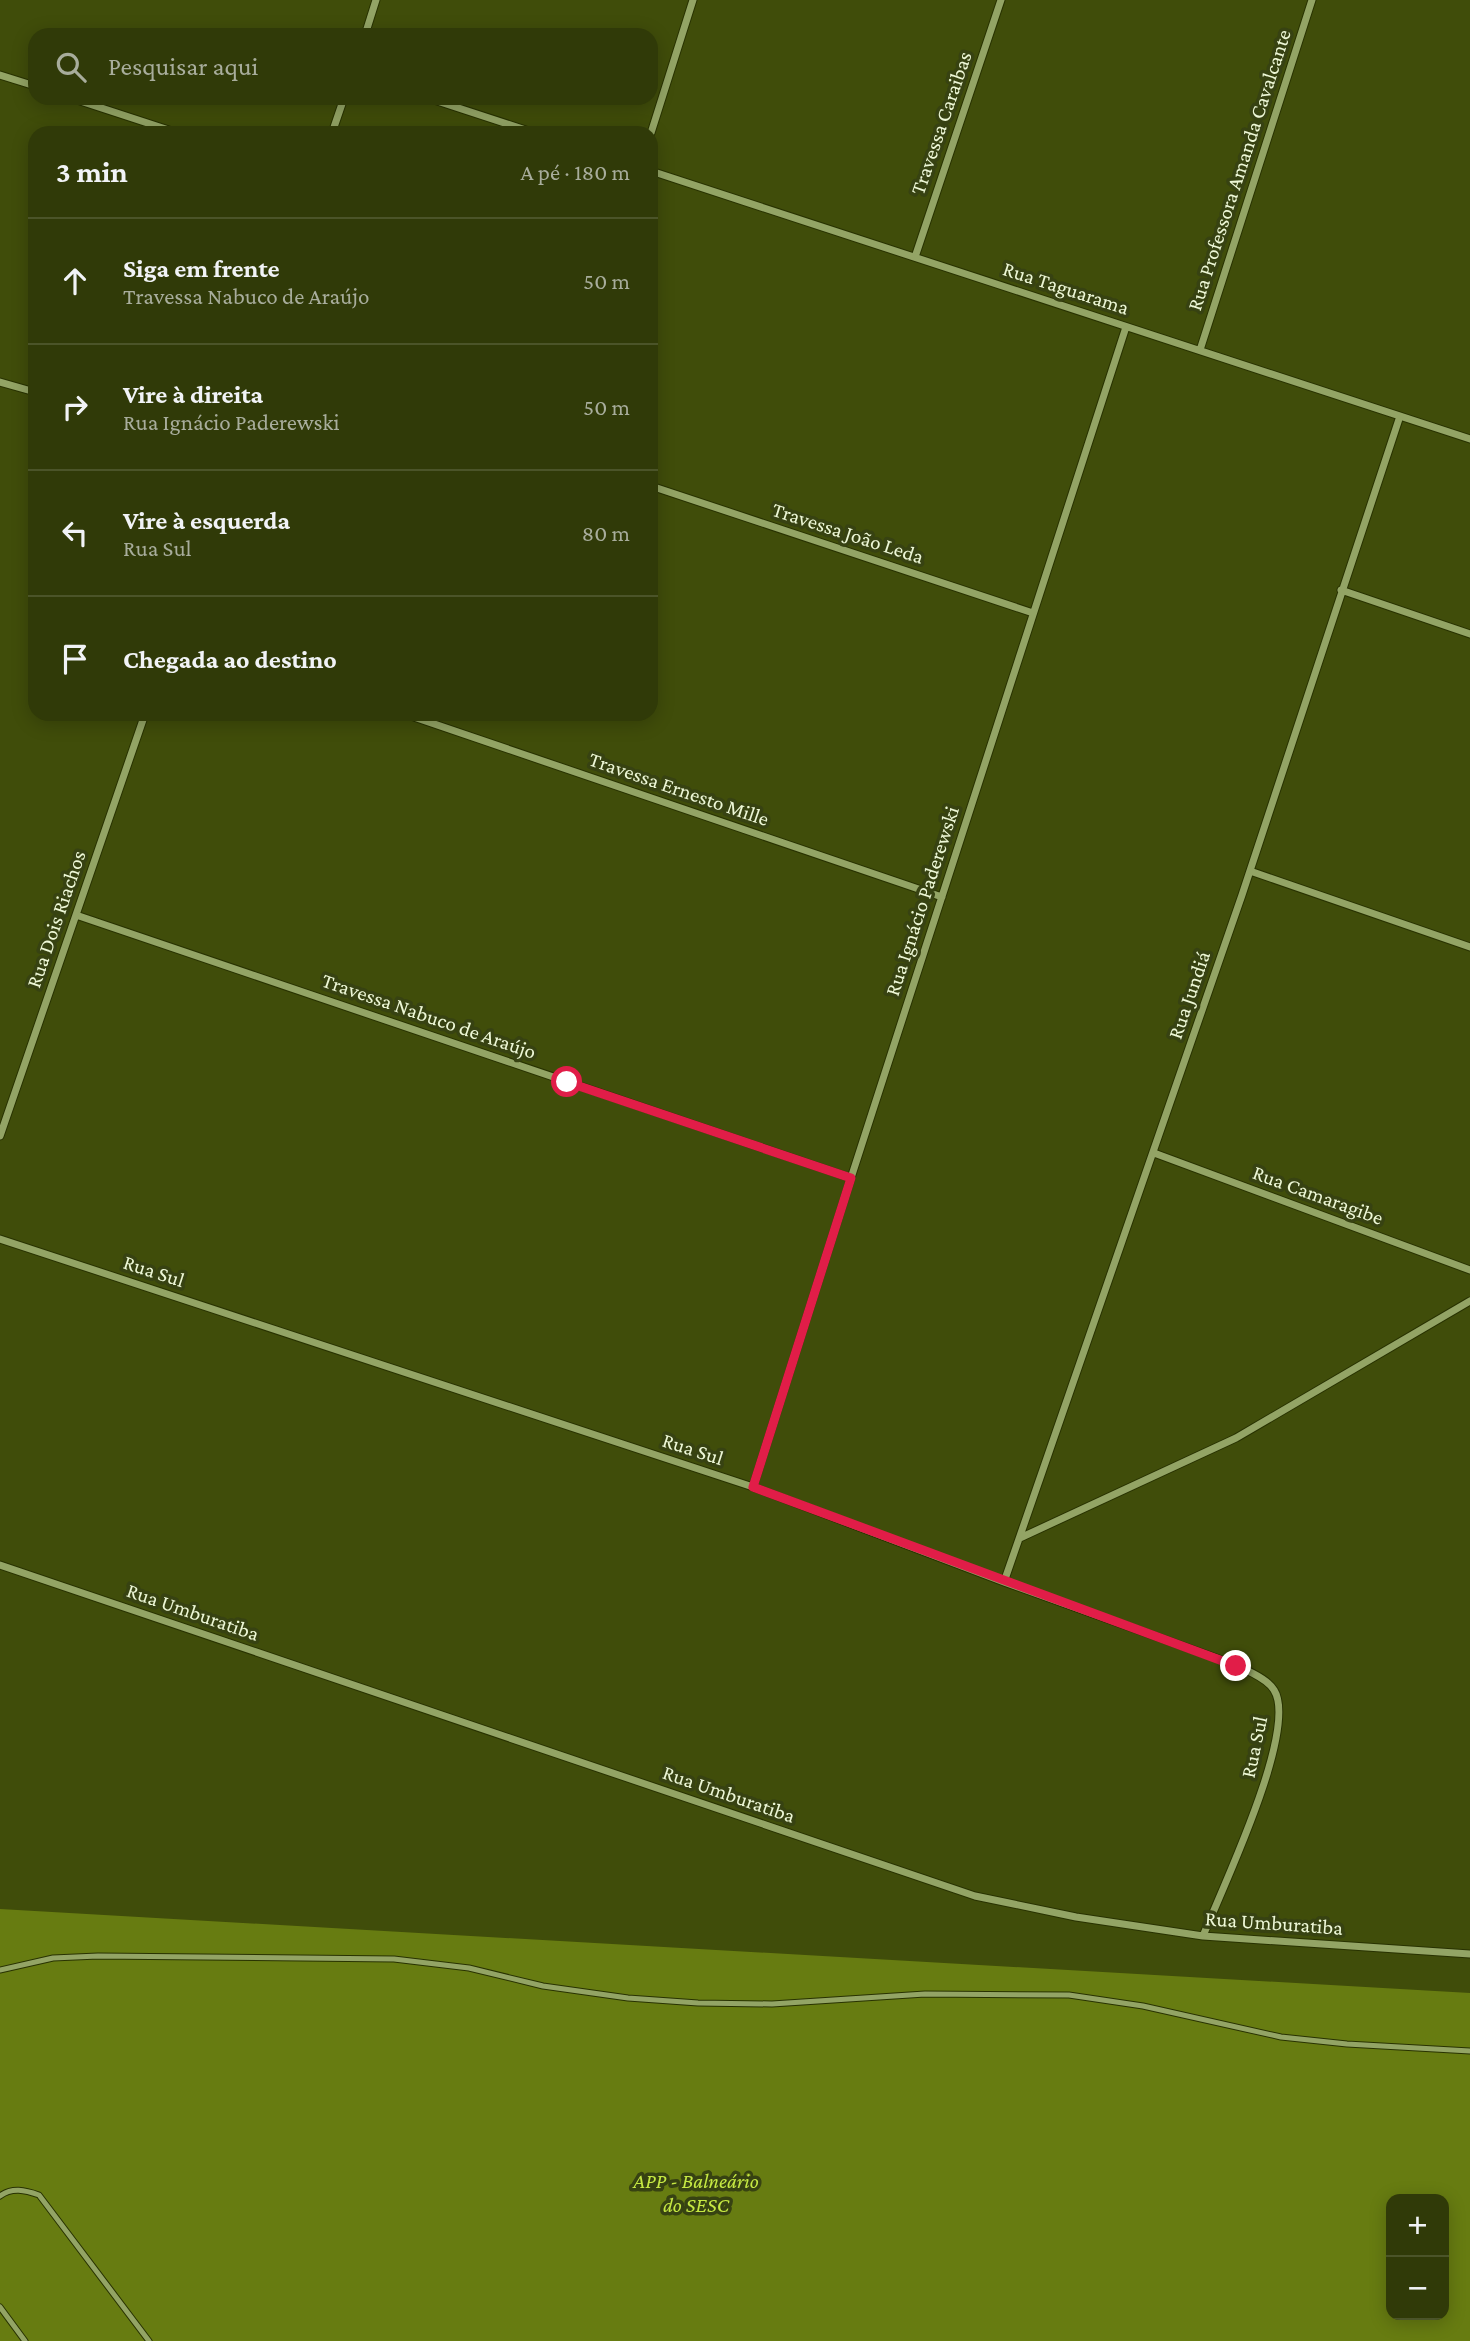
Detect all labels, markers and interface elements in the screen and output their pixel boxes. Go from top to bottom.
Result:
street label: Rua Professora Amanda Cavalcante [1182,26,1296,314]
search box [28,28,658,105]
icon: search [52,48,90,86]
street label: Travessa Caraibas [905,48,977,198]
text: Pesquisar aqui [108,52,258,81]
text: 3 min [56,155,128,188]
text: A pé · 180 m [520,159,630,185]
text: Siga em frente [123,254,280,283]
street label: Rua Taguarama [1000,256,1132,320]
icon: ahead [56,262,94,300]
text: 50 m [583,268,630,294]
text: Travessa Nabuco de Araújo [123,283,369,309]
text: Vire à direita [123,380,263,409]
icon: right [56,388,94,426]
text: 50 m [583,394,630,420]
text: Rua Ignácio Paderewski [123,409,340,435]
street label: Travessa João Leda [769,497,927,569]
text: Vire à esquerda [123,506,290,535]
icon: left [56,514,94,552]
text: 80 m [582,520,630,546]
text: Rua Sul [123,535,192,561]
icon: arrive [56,640,94,678]
text: Chegada ao destino [123,645,337,674]
street label: Travessa Ernesto Mille [586,747,772,831]
street label: Rua Ignácio Paderewski [880,803,964,999]
street label: Rua Dois Riachos [21,847,91,991]
street label: Rua Jundiá [1163,948,1215,1042]
street label: Travessa Nabuco de Araújo [319,968,539,1064]
route start [551,1066,582,1097]
street label: Rua Camaragibe [1249,1160,1387,1230]
street label: Rua Sul [120,1250,188,1292]
street label: Rua Sul [659,1428,727,1470]
street label: Rua Umburatiba [124,1578,263,1646]
route end [1220,1650,1251,1681]
street label: Rua Sul [1236,1714,1272,1780]
street label: Rua Umburatiba [660,1760,799,1828]
street label: Rua Umburatiba [1204,1906,1344,1940]
park label: APP - Balneário do SESC [632,2169,759,2217]
map controls [1386,2194,1449,2320]
button: + [1386,2194,1449,2257]
button: − [1386,2257,1449,2320]

